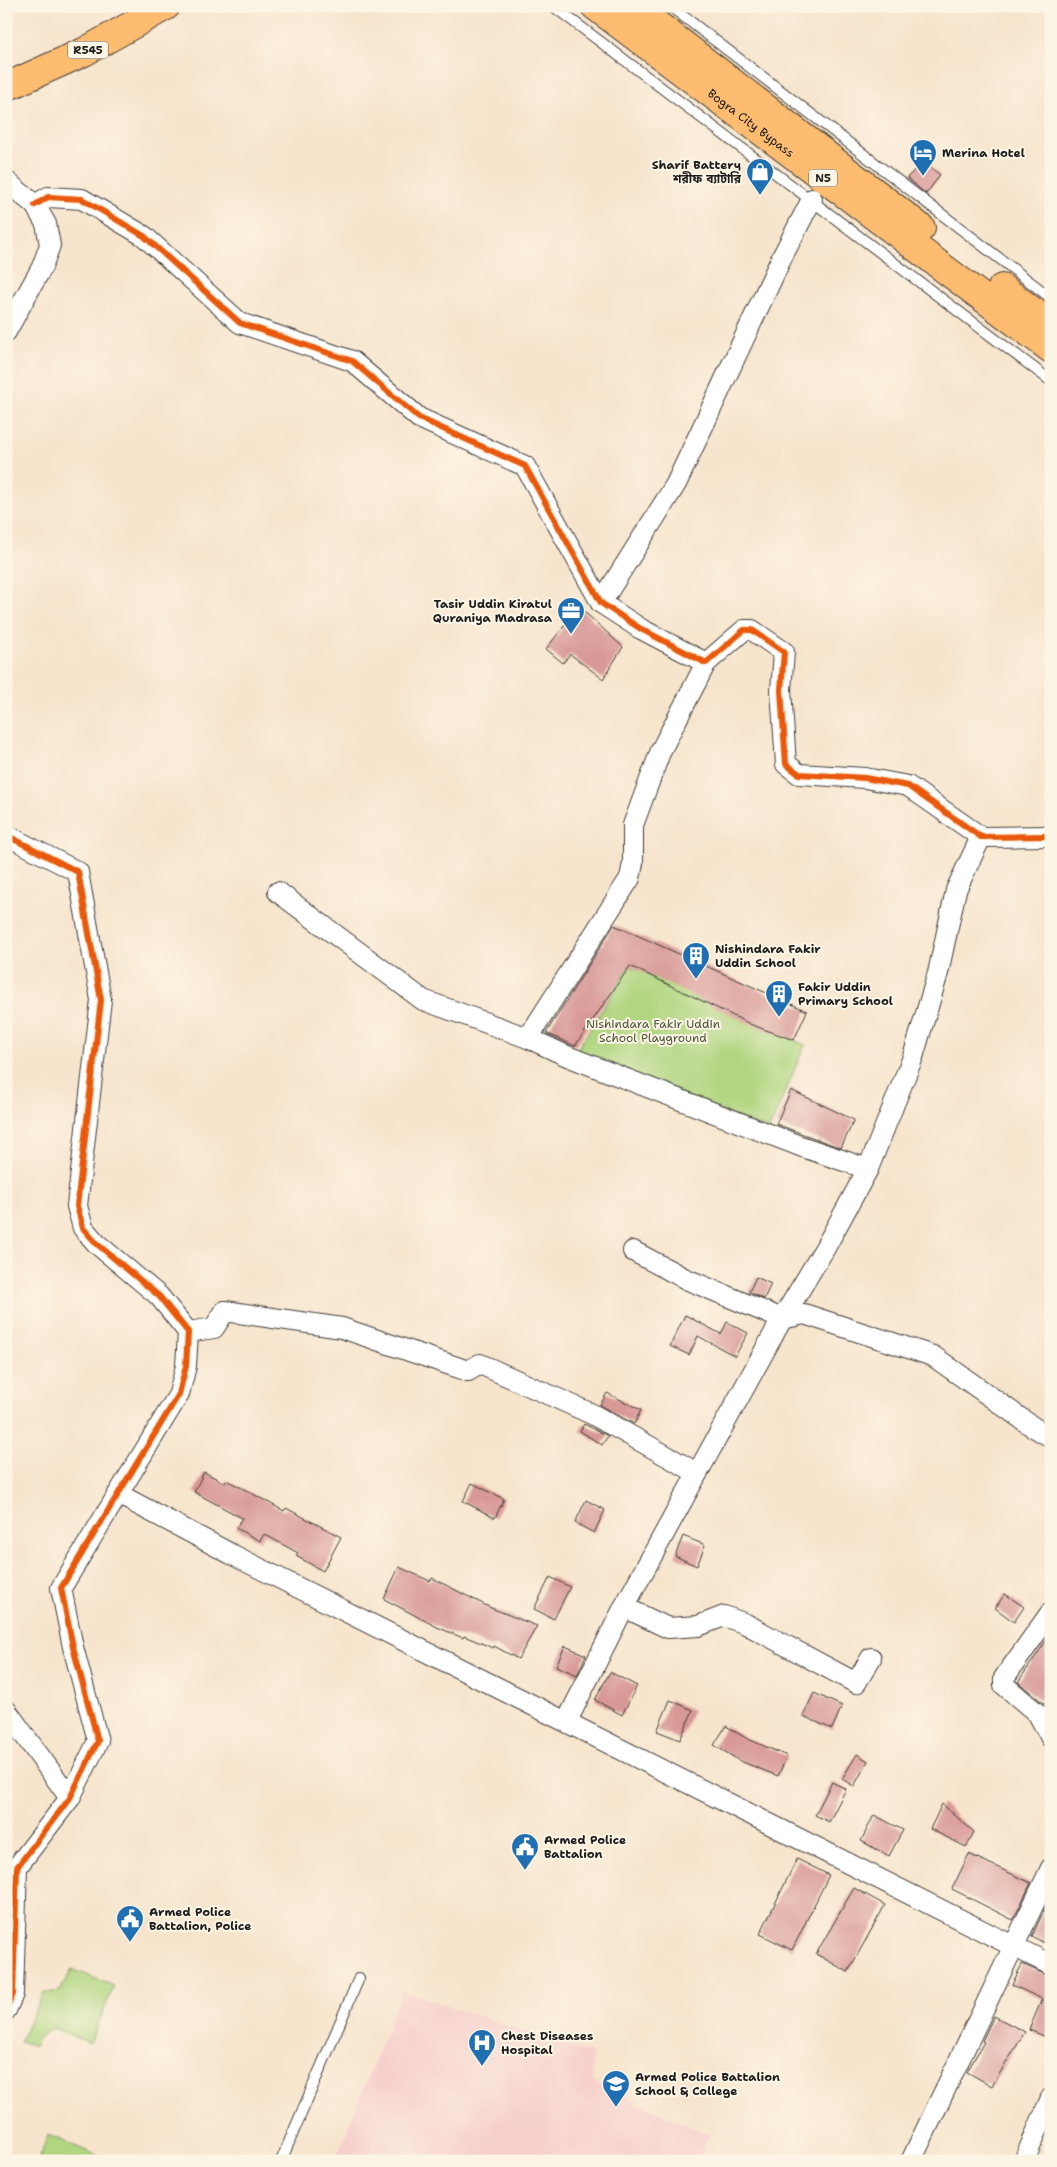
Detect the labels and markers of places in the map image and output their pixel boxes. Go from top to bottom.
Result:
hotel icon: Merina Hotel [908,138,938,177]
place label: Merina Hotel [942,145,1025,161]
place label: Sharif Battery শরীফ ব্যাটারি [652,157,742,187]
shop icon: Sharif Battery শরীফ ব্যাটারি [745,157,775,196]
place label: Tasir Uddin Kiratul Quraniya Madrasa [433,596,553,626]
office icon: Tasir Uddin Kiratul Quraniya Madrasa [556,596,586,635]
building icon: Nishindara Fakir Uddin School [681,941,711,980]
place label: Nishindara Fakir Uddin School [715,941,821,971]
building icon: Fakir Uddin Primary School [764,979,794,1018]
place label: Fakir Uddin Primary School [798,979,893,1009]
public building icon: Armed Police Battalion [510,1832,540,1871]
place label: Armed Police Battalion [544,1832,626,1862]
public building icon: Armed Police Battalion, Police [115,1904,145,1943]
place label: Armed Police Battalion, Police [149,1904,252,1934]
hospital icon: Chest Diseases Hospital [467,2028,497,2067]
place label: Chest Diseases Hospital [501,2028,593,2058]
school or university icon: Armed Police Battalion School & College [601,2069,631,2108]
place label: Armed Police Battalion School & College [635,2069,780,2099]

